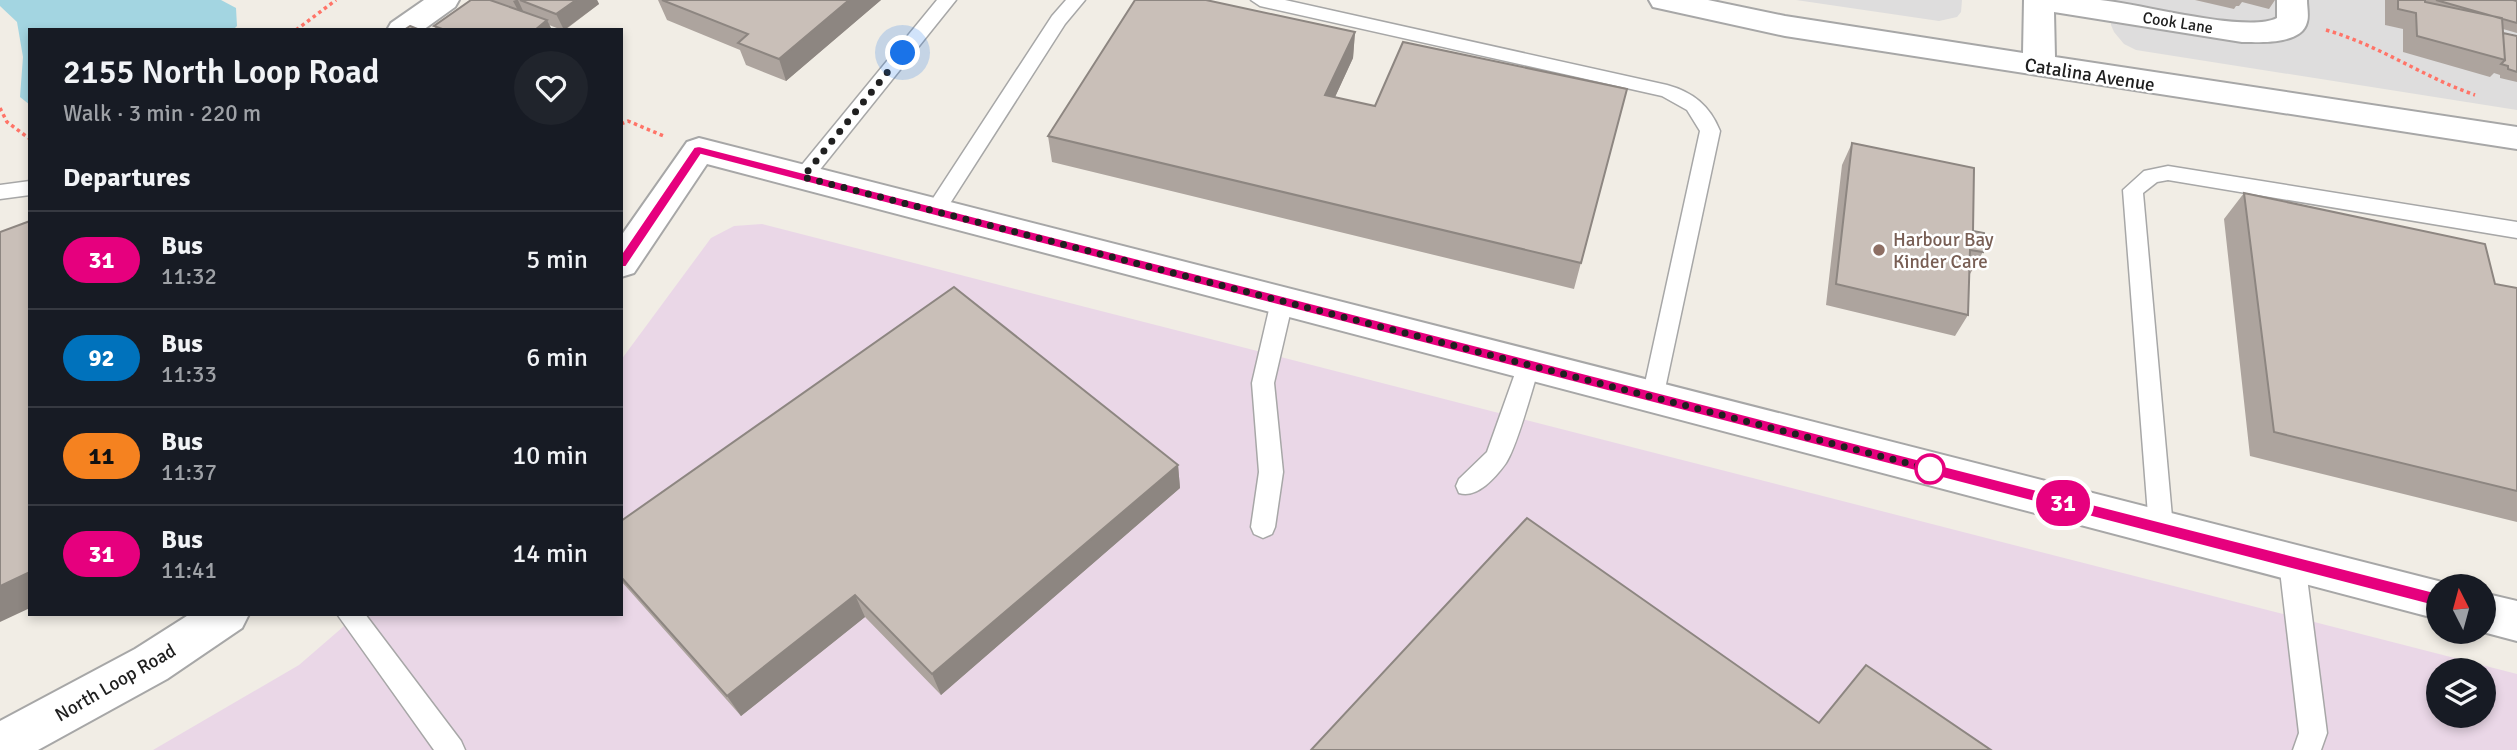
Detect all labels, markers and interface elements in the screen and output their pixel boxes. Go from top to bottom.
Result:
street label: Cook Lane [2141,8,2214,38]
your location [885,35,920,70]
button: heart [514,51,588,125]
text: 2155 North Loop Road [63,52,379,93]
street label: Catalina Avenue [2023,53,2157,97]
text: Walk · 3 min · 220 m [63,99,261,128]
text: Departures [63,162,190,194]
place label: Harbour Bay Kinder Care [1893,228,1994,274]
text: Bus [161,230,203,262]
marker: Harbour Bay Kinder Care [1871,242,1887,258]
text: 5 min [526,244,588,276]
text: 31 [89,245,114,275]
text: 11:32 [161,262,217,291]
text: Bus [161,328,203,360]
text: 6 min [526,342,588,374]
text: 92 [89,343,114,373]
text: 11:33 [161,360,217,389]
text: Bus [161,426,203,458]
text: 10 min [512,440,588,472]
text: 11 [89,441,114,471]
unlabelled marker [1915,454,1945,484]
text: 11:37 [161,458,217,487]
line badge: 31 [2032,480,2094,526]
text: 31 [2050,488,2076,518]
text: Bus [161,524,203,556]
text: 14 min [512,538,588,570]
text: 31 [89,539,114,569]
text: 11:41 [161,556,217,585]
north arrow [2426,574,2496,644]
map controls [2426,574,2496,728]
street label: North Loop Road [51,639,180,727]
button: layers [2426,658,2496,728]

